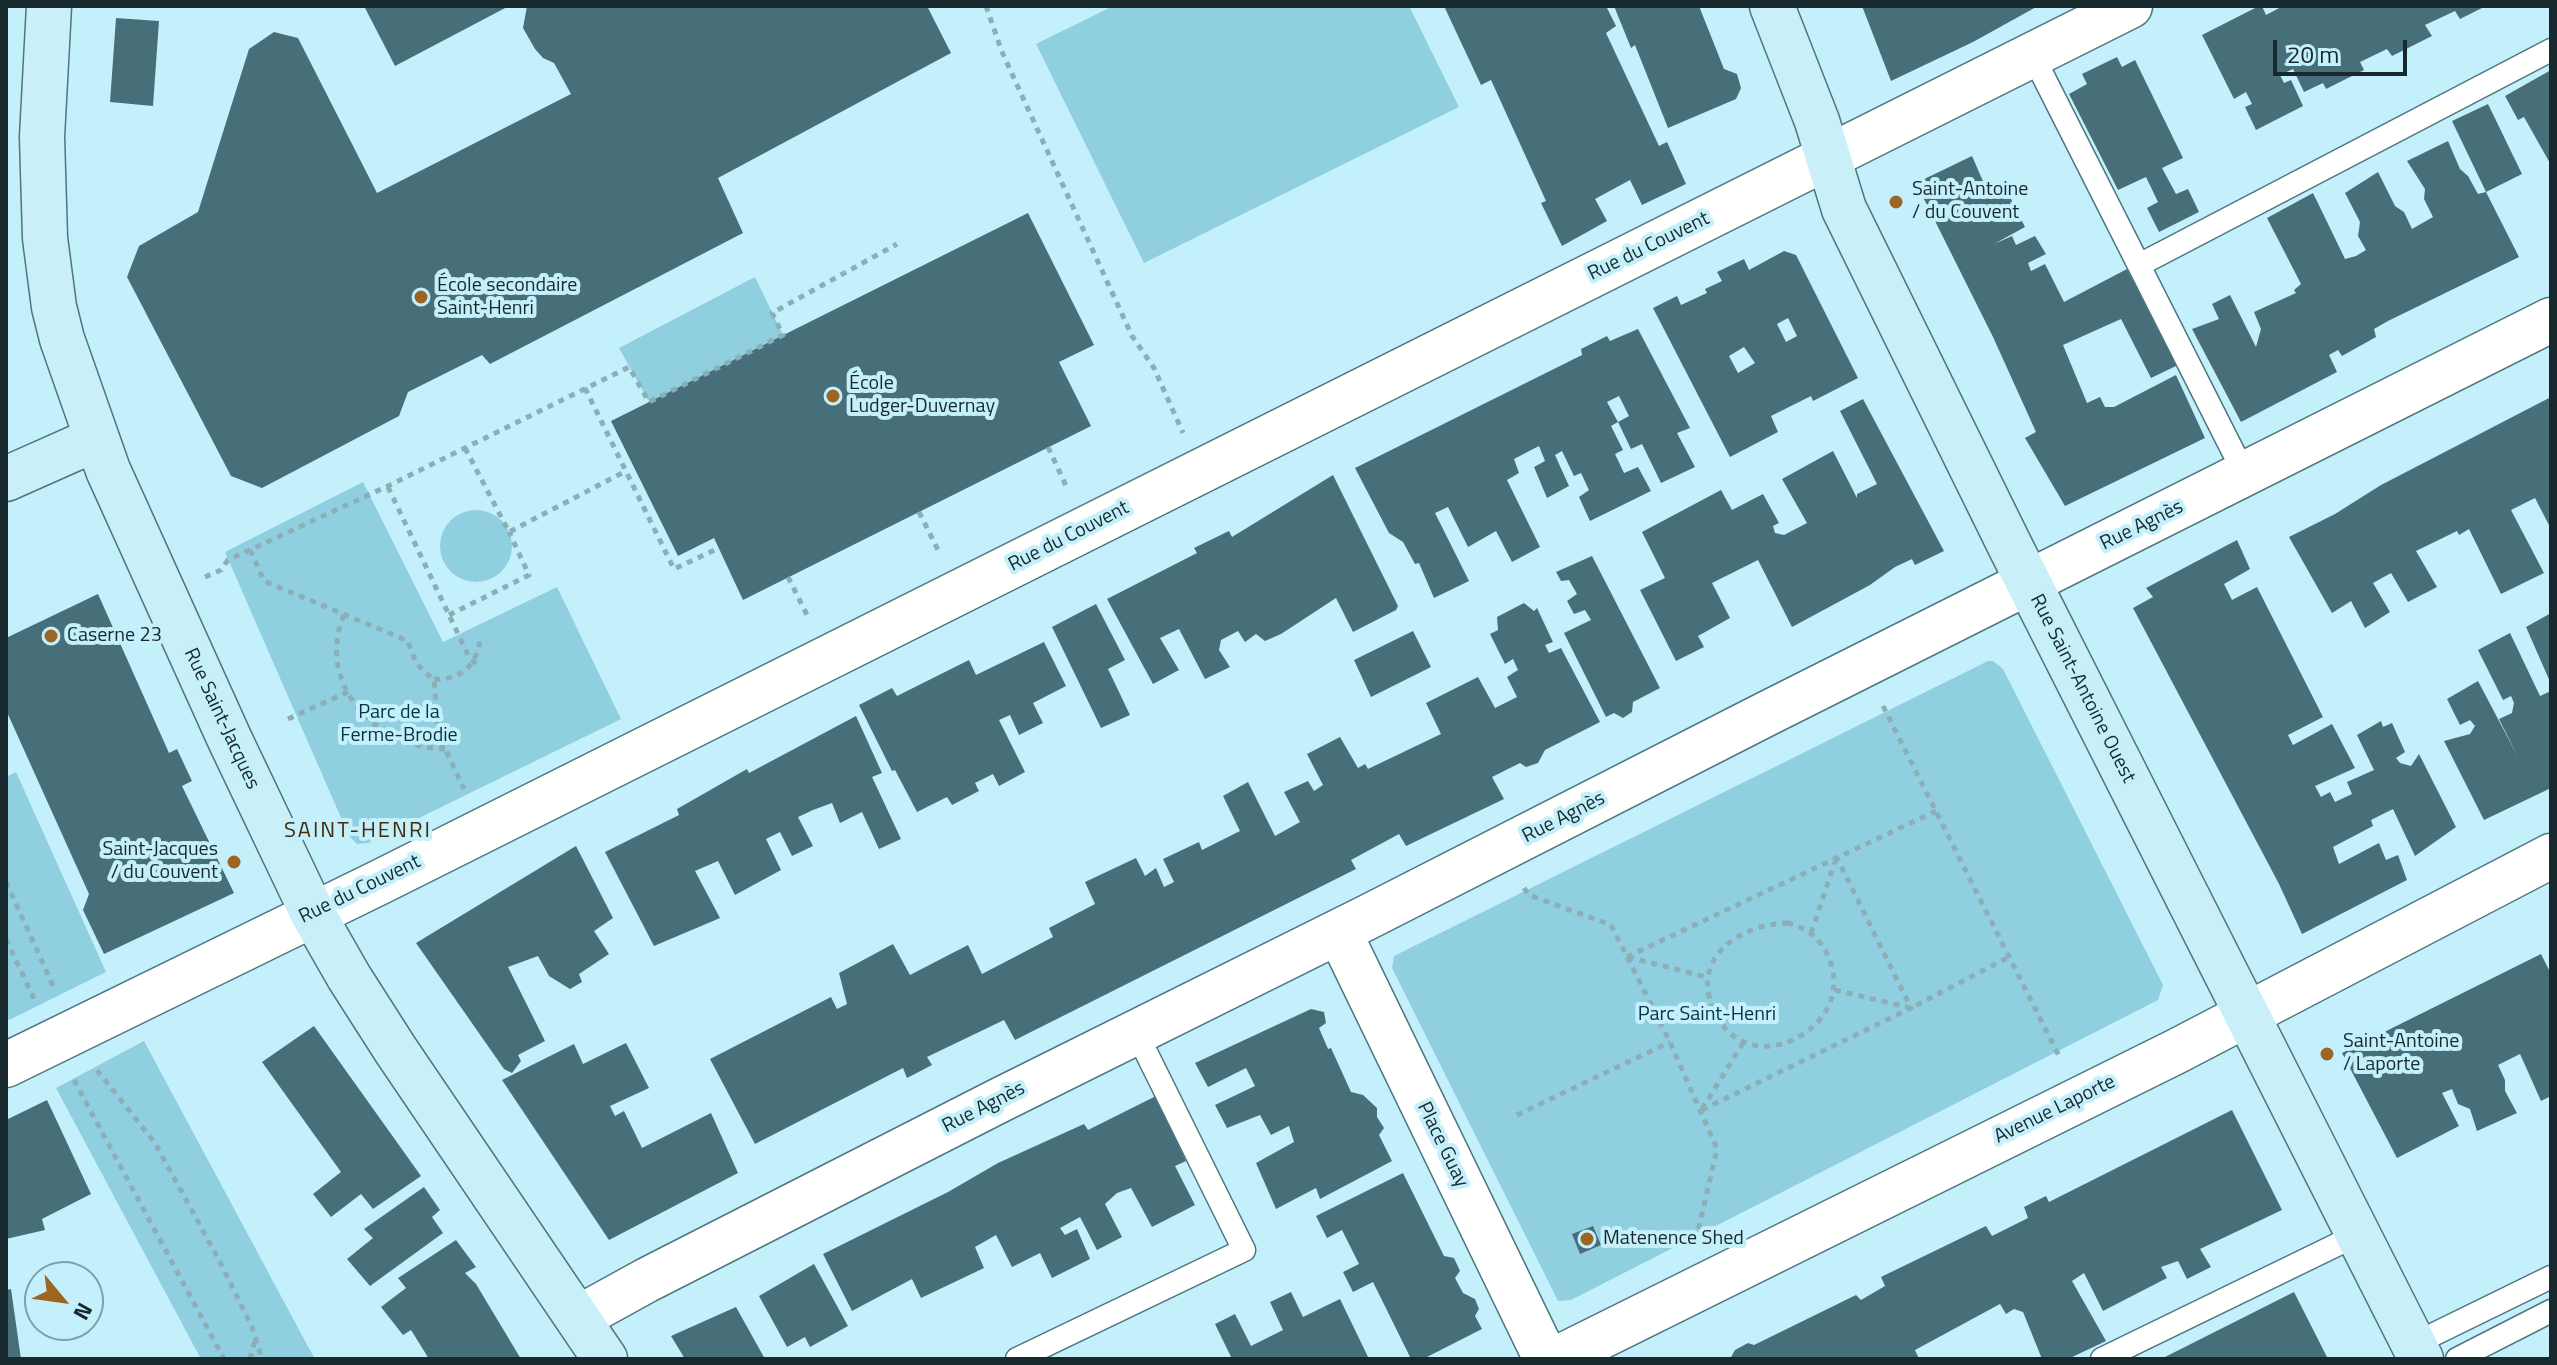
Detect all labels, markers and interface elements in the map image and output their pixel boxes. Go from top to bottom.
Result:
scale bar [2277,24,2411,74]
text: 20 m [2287,36,2339,72]
place label: Saint-Antoine / du Couvent [1912,178,2028,225]
marker: Saint-Antoine / du Couvent [1887,193,1905,211]
street label: Rue du Couvent [1584,207,1714,287]
place label: École secondaire Saint-Henri [437,274,577,321]
marker: École secondaire Saint-Henri [412,288,430,306]
place label: École Ludger-Duvernay [849,372,995,419]
marker: École Ludger-Duvernay [824,387,842,405]
street label: Rue du Couvent [1005,496,1133,578]
street label: Rue Agnès [2097,496,2187,556]
street label: Rue Saint-Antoine Ouest [2024,591,2140,787]
place label: Caserne 23 [67,624,162,648]
marker: Caserne 23 [42,627,60,645]
street label: Rue Saint-Jacques [178,645,264,793]
park label: Parc de la Ferme-Brodie [340,701,458,748]
street label: Rue Agnès [1519,787,1609,849]
district label: SAINT-HENRI [284,819,432,845]
place label: Saint-Jacques / du Couvent [102,838,218,885]
street label: Rue du Couvent [295,850,425,930]
marker: Saint-Jacques / du Couvent [225,853,243,871]
park label: Parc Saint-Henri [1638,1003,1776,1027]
place label: Saint-Antoine / Laporte [2343,1030,2459,1077]
marker: Saint-Antoine / Laporte [2318,1045,2336,1063]
street label: Avenue Laporte [1991,1070,2119,1150]
street label: Rue Agnès [939,1077,1029,1139]
street label: Place Guay [1411,1098,1473,1192]
place label: Matenence Shed [1603,1227,1744,1251]
marker: Matenence Shed [1578,1230,1596,1248]
north arrow [24,1261,104,1341]
text: N [65,1297,102,1327]

